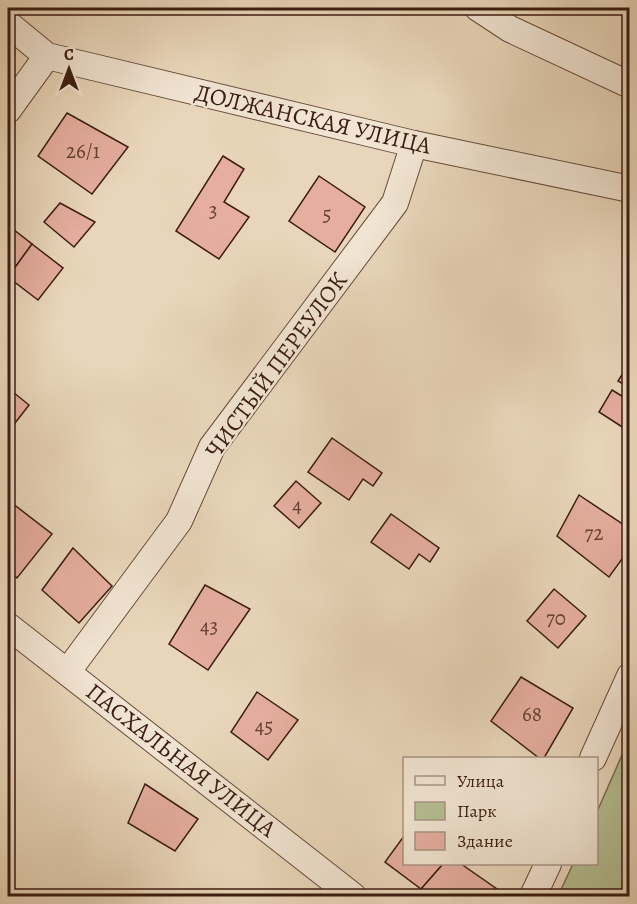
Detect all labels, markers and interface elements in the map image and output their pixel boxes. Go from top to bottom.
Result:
north arrow [39,39,99,99]
text: С [64,44,74,66]
street label: ДОЛЖАНСКАЯ УЛИЦА [192,76,435,162]
house number: 26/1 [66,137,100,165]
house number: 3 [209,196,217,224]
house number: 5 [322,200,332,228]
street label: ЧИСТЫЙ ПЕРЕУЛОК [198,265,355,464]
house number: 4 [292,491,302,519]
house number: 72 [585,519,603,547]
house number: 70 [546,604,566,632]
house number: 43 [200,612,218,640]
street label: ПАСХАЛЬНАЯ УЛИЦА [79,676,284,845]
house number: 68 [522,700,542,728]
house number: 45 [255,712,273,740]
legend [403,757,598,865]
text: Улица [457,769,505,793]
text: Парк [457,799,497,823]
text: Здание [457,829,513,853]

